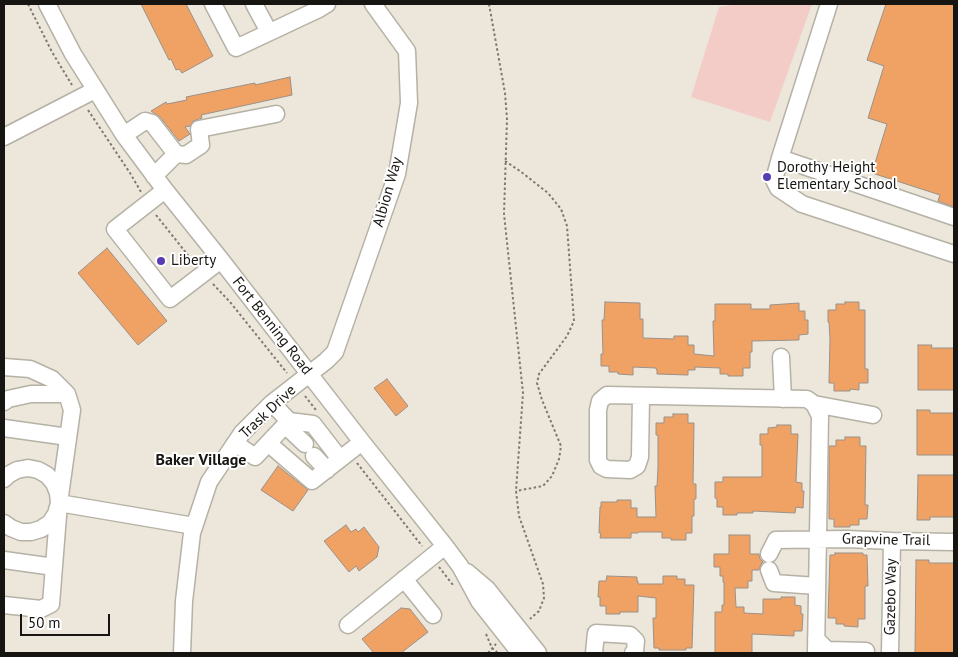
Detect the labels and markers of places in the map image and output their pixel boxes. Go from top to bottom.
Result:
place label: Dorothy Height Elementary School [777,159,897,194]
marker: Dorothy Height Elementary School [761,171,773,183]
place label: Liberty [171,252,216,270]
marker: Liberty [155,255,167,267]

